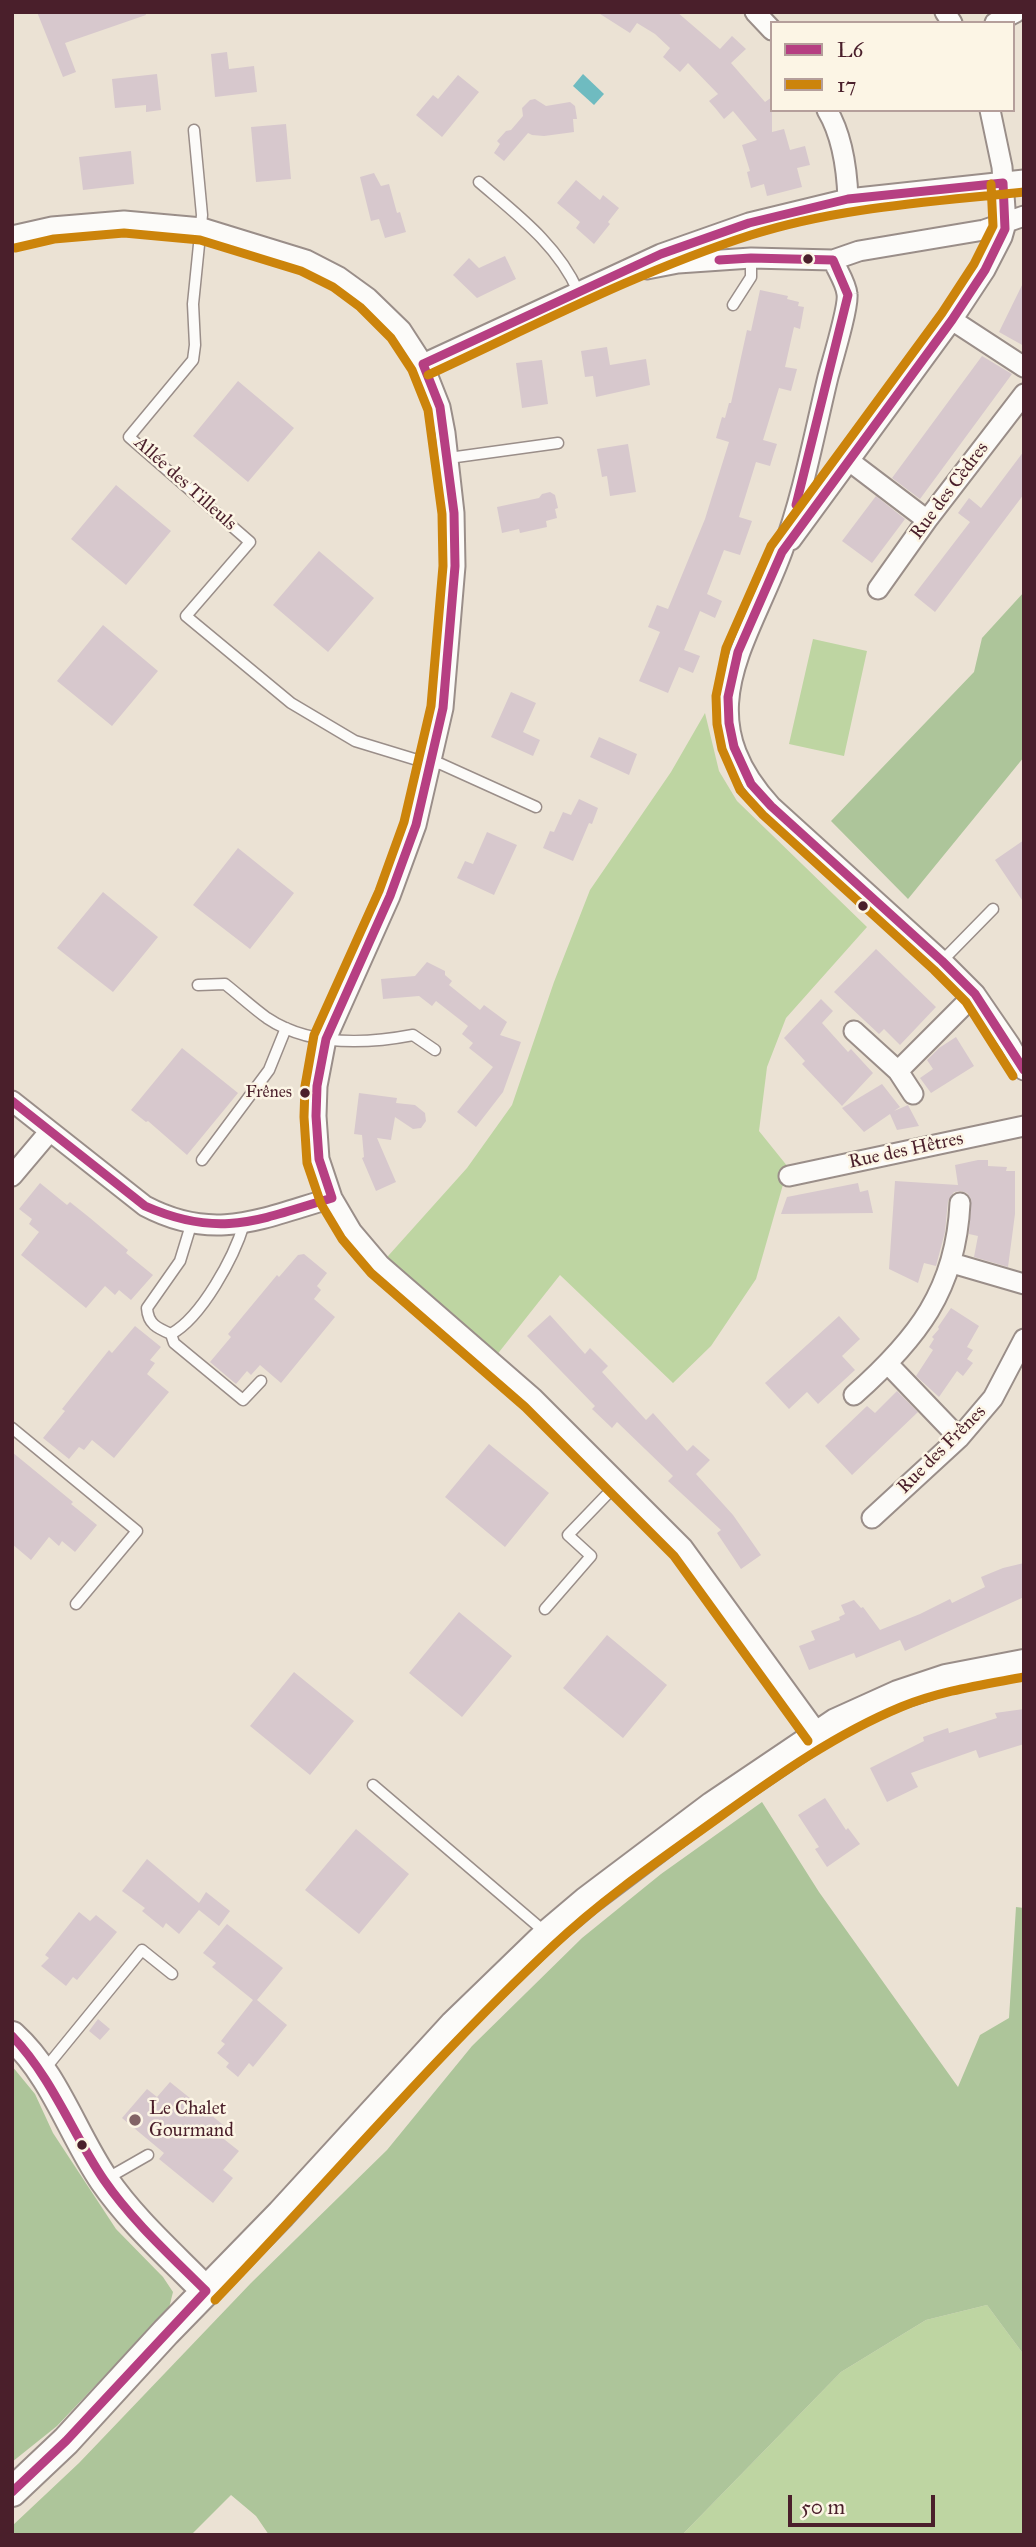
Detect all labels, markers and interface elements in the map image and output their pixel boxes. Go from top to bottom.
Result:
legend [770,21,1015,112]
text: L6 [837,37,863,63]
text: 17 [837,72,857,98]
unlabelled marker [801,252,815,266]
street label: Allée des Tilleuls [129,432,241,536]
street label: Rue des Cèdres [906,438,994,544]
unlabelled marker [856,899,870,913]
place label: Frênes [245,1083,292,1103]
marker: Frênes [298,1086,312,1100]
street label: Rue des Hêtres [847,1128,965,1174]
street label: Rue des Frênes [893,1401,991,1499]
place label: Le Chalet Gourmand [149,2098,234,2142]
marker: Le Chalet Gourmand [127,2112,143,2128]
unlabelled marker [75,2138,89,2152]
scale bar [791,2480,938,2524]
text: 50 m [801,2494,845,2520]

